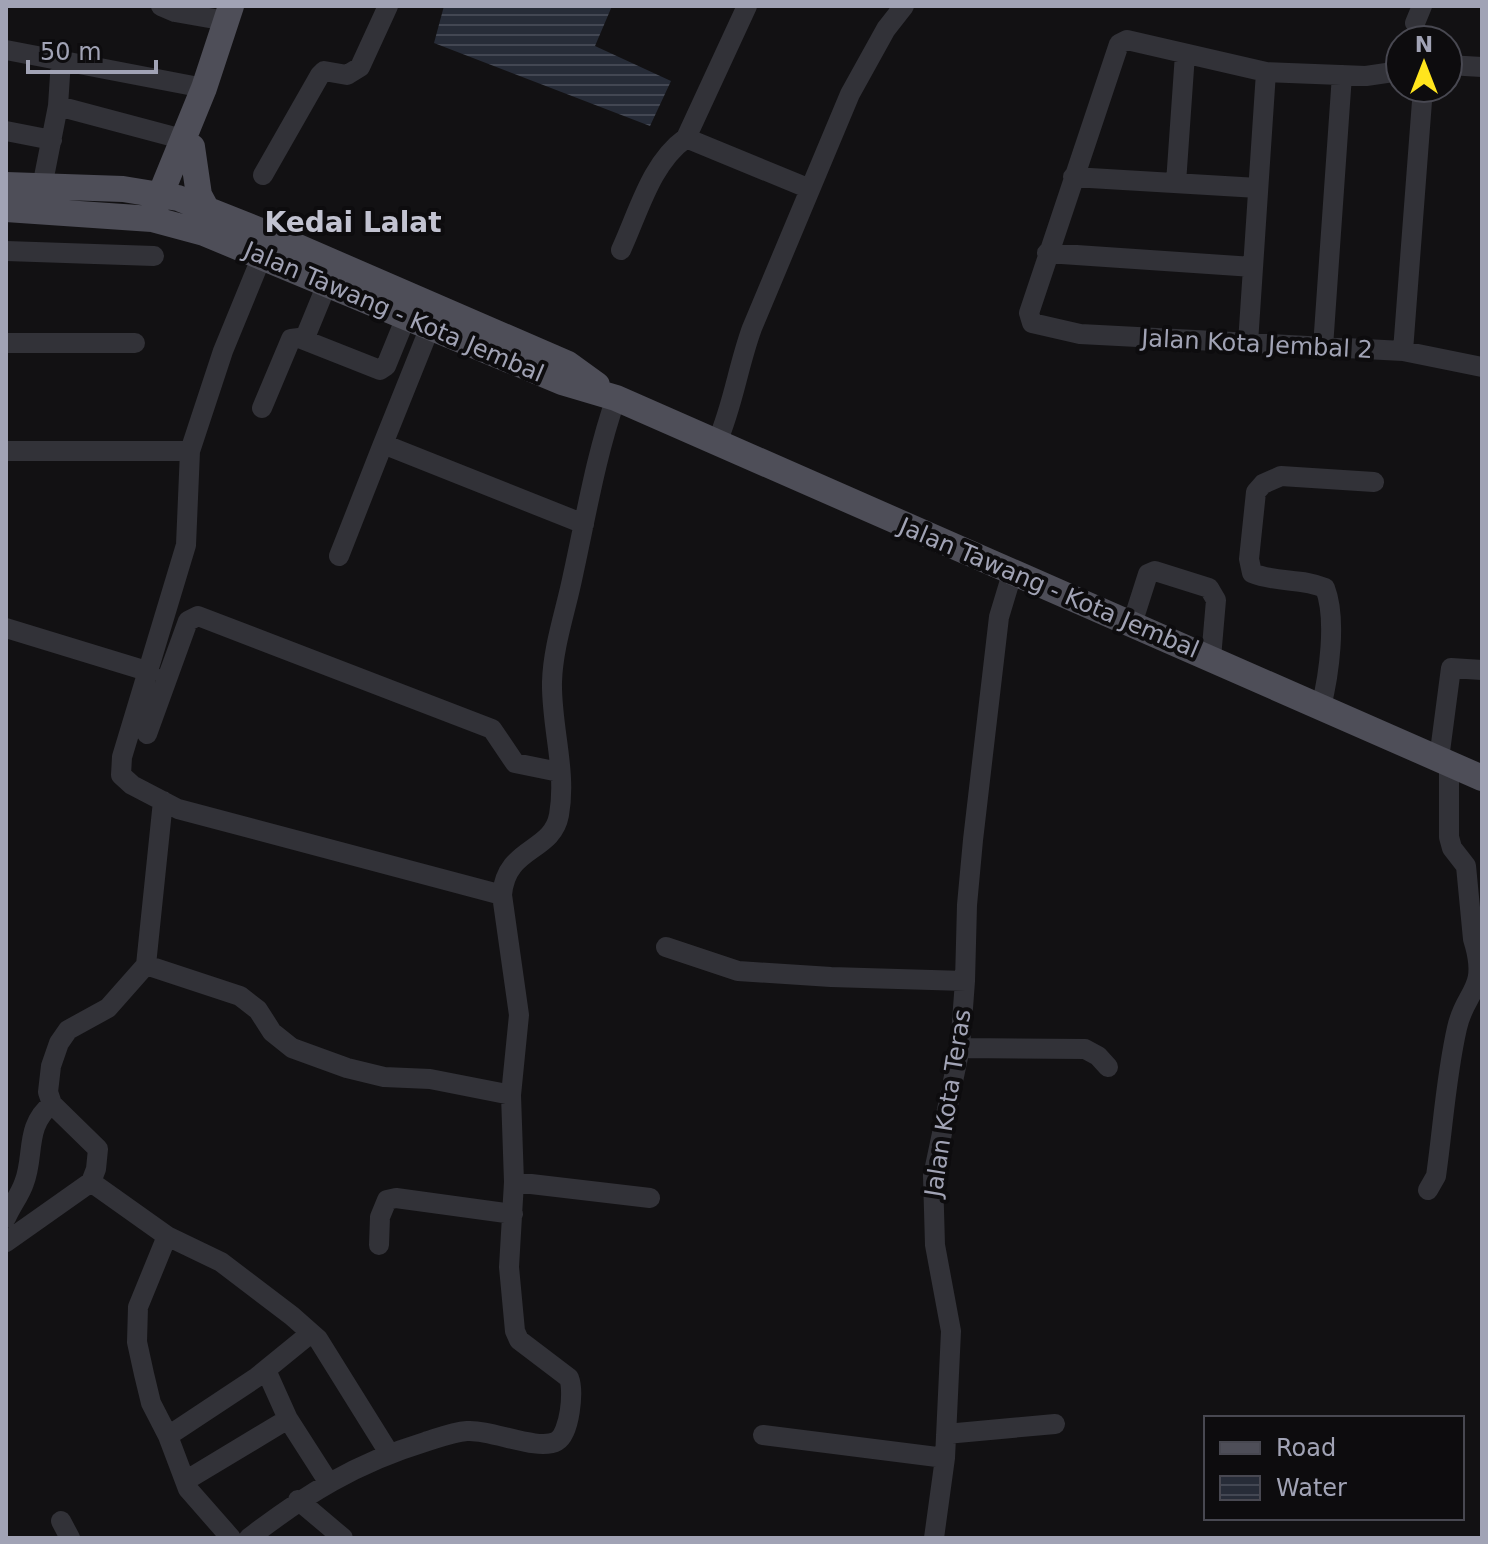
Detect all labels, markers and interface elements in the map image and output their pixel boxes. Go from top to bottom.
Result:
scale bar [28,24,156,74]
north arrow [1384,24,1464,104]
text: N [1415,32,1433,57]
text: 50 m [40,38,102,66]
district label: Kedai Lalat [264,206,442,239]
street label: Jalan Tawang - Kota Jembal [238,235,548,388]
street label: Jalan Kota Jembal 2 [1139,324,1373,364]
street label: Jalan Tawang - Kota Jembal [893,511,1203,664]
street label: Jalan Kota Teras [919,1007,977,1201]
legend [1204,1416,1464,1520]
text: Road [1276,1434,1336,1462]
text: Water [1276,1474,1347,1502]

